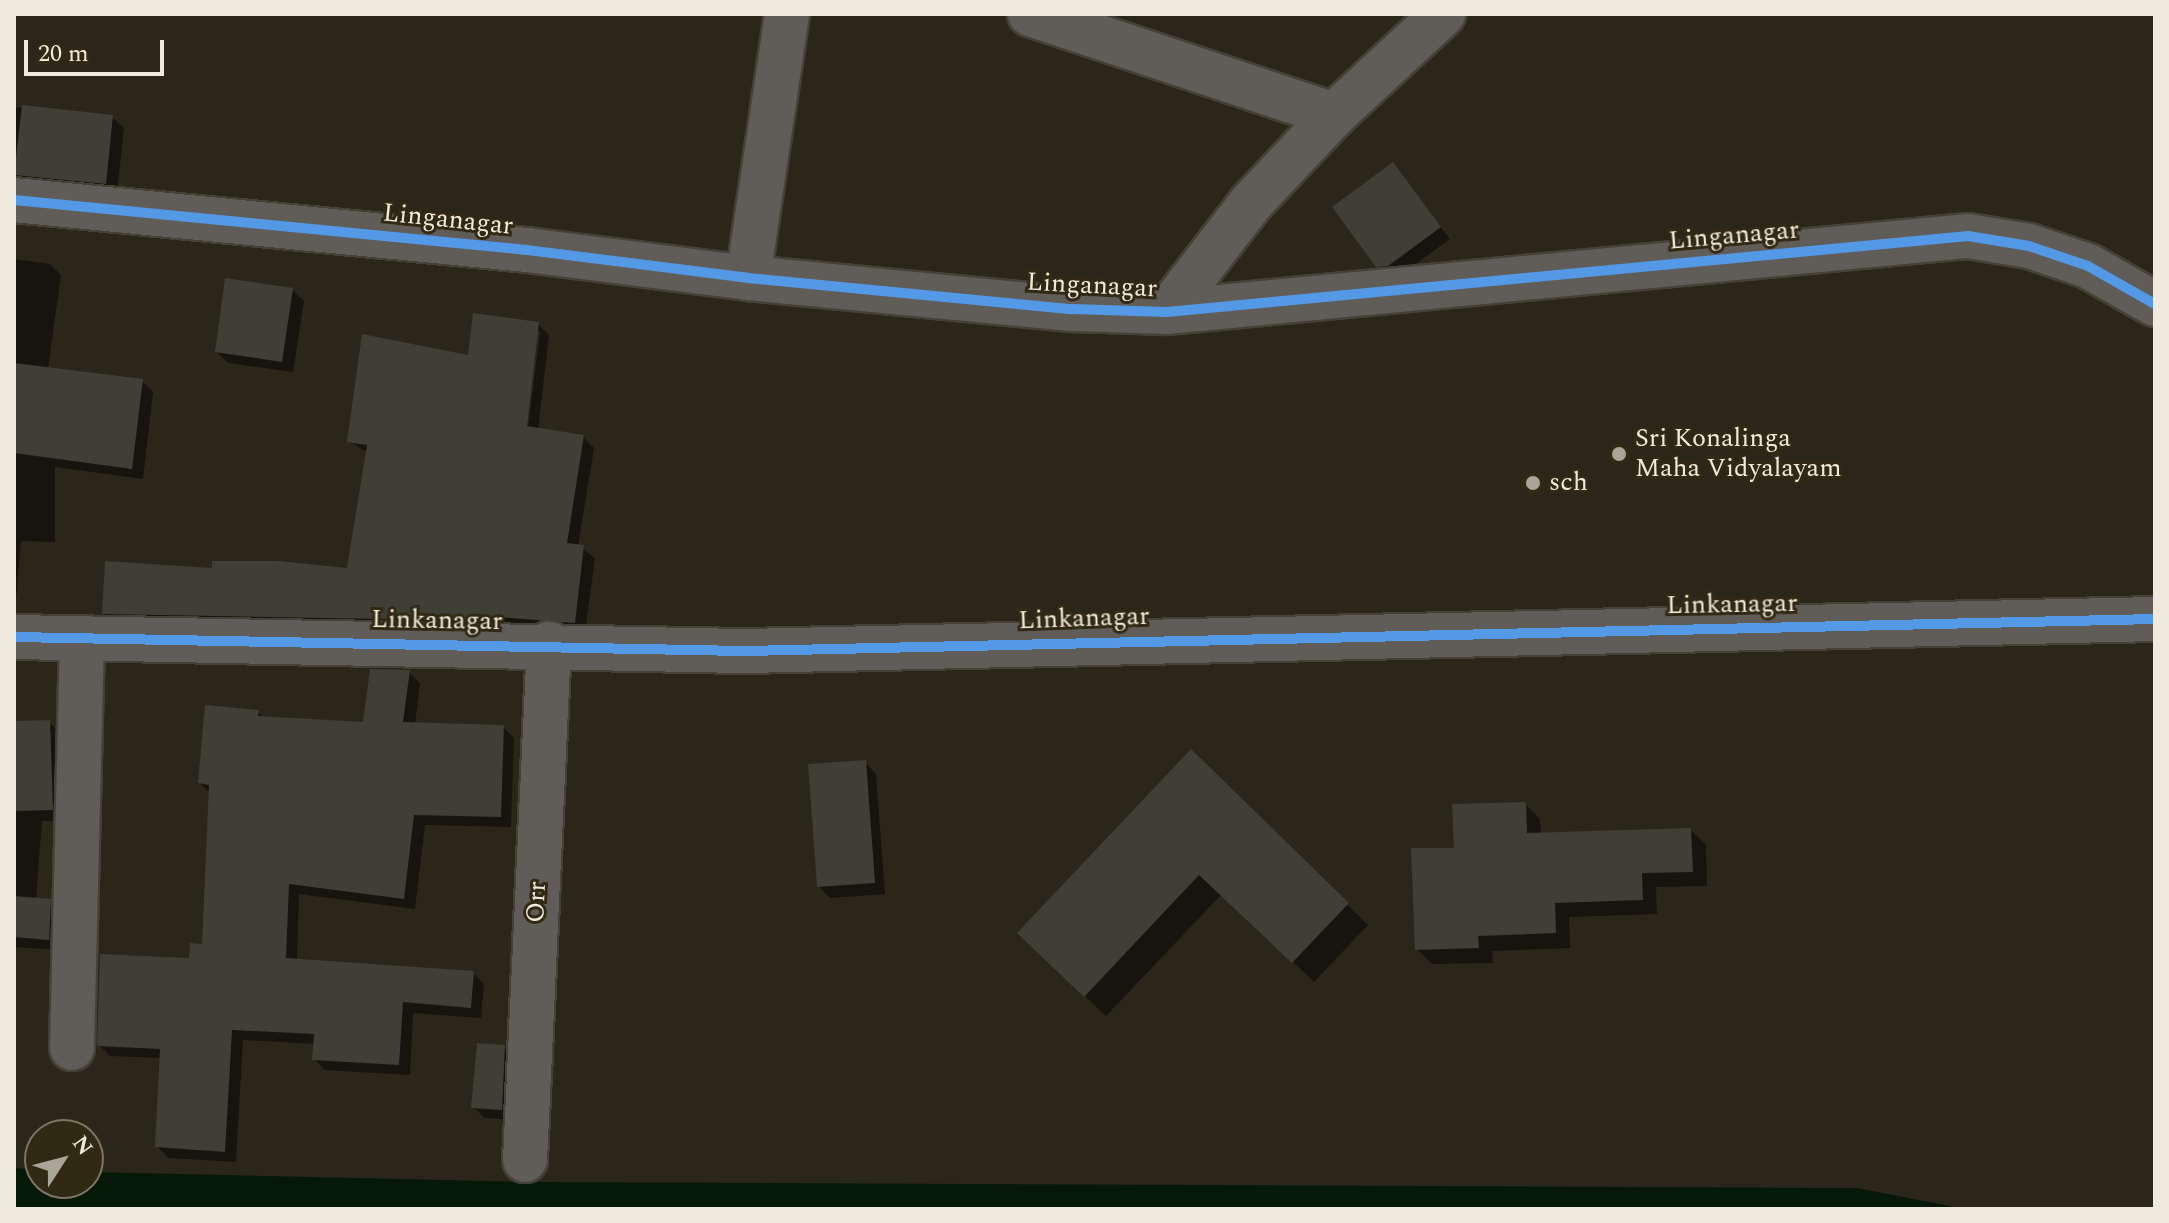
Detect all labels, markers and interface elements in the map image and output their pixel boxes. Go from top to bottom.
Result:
scale bar [28,24,168,74]
text: 20 m [38,36,89,72]
street label: Linganagar [381,198,515,242]
street label: Linganagar [1667,215,1801,257]
street label: Linganagar [1026,267,1158,305]
place label: Sri Konalinga Maha Vidyalayam [1635,423,1841,484]
marker: Sri Konalinga Maha Vidyalayam [1610,445,1628,463]
place label: sch [1549,467,1588,499]
marker: sch [1524,474,1542,492]
street label: Linkanagar [1666,588,1798,622]
street label: Linkanagar [1018,601,1150,637]
street label: Linkanagar [371,604,503,638]
street label: Orr [520,880,554,924]
north arrow [24,1119,104,1199]
text: N [64,1129,101,1163]

